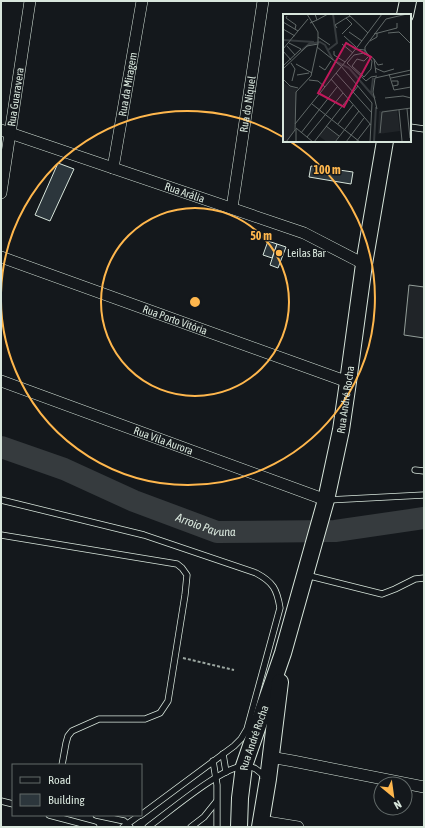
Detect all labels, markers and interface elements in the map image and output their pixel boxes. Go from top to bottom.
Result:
inset map [283,14,411,142]
street label: Rua da Miragem [116,51,139,117]
street label: Rua Guaravera [5,67,26,127]
street label: Rua do Níquel [237,75,258,133]
text: 100 m [313,163,341,177]
street label: Rua Arália [163,180,206,205]
text: 50 m [250,229,272,243]
place label: Leilas Bar [287,247,327,259]
marker: Leilas Bar [274,248,284,258]
centre of rings [188,295,202,309]
street label: Rua Porto Vitória [141,303,209,337]
street label: Rua André Rocha [334,365,356,435]
street label: Rua Vila Aurora [132,424,195,457]
water label: Arroio Pavuna [173,510,236,539]
street label: Rua André Rocha [237,704,271,771]
legend [12,764,142,816]
text: Road [48,773,71,787]
north arrow [373,776,413,816]
text: Building [48,793,86,807]
text: N [392,798,404,812]

